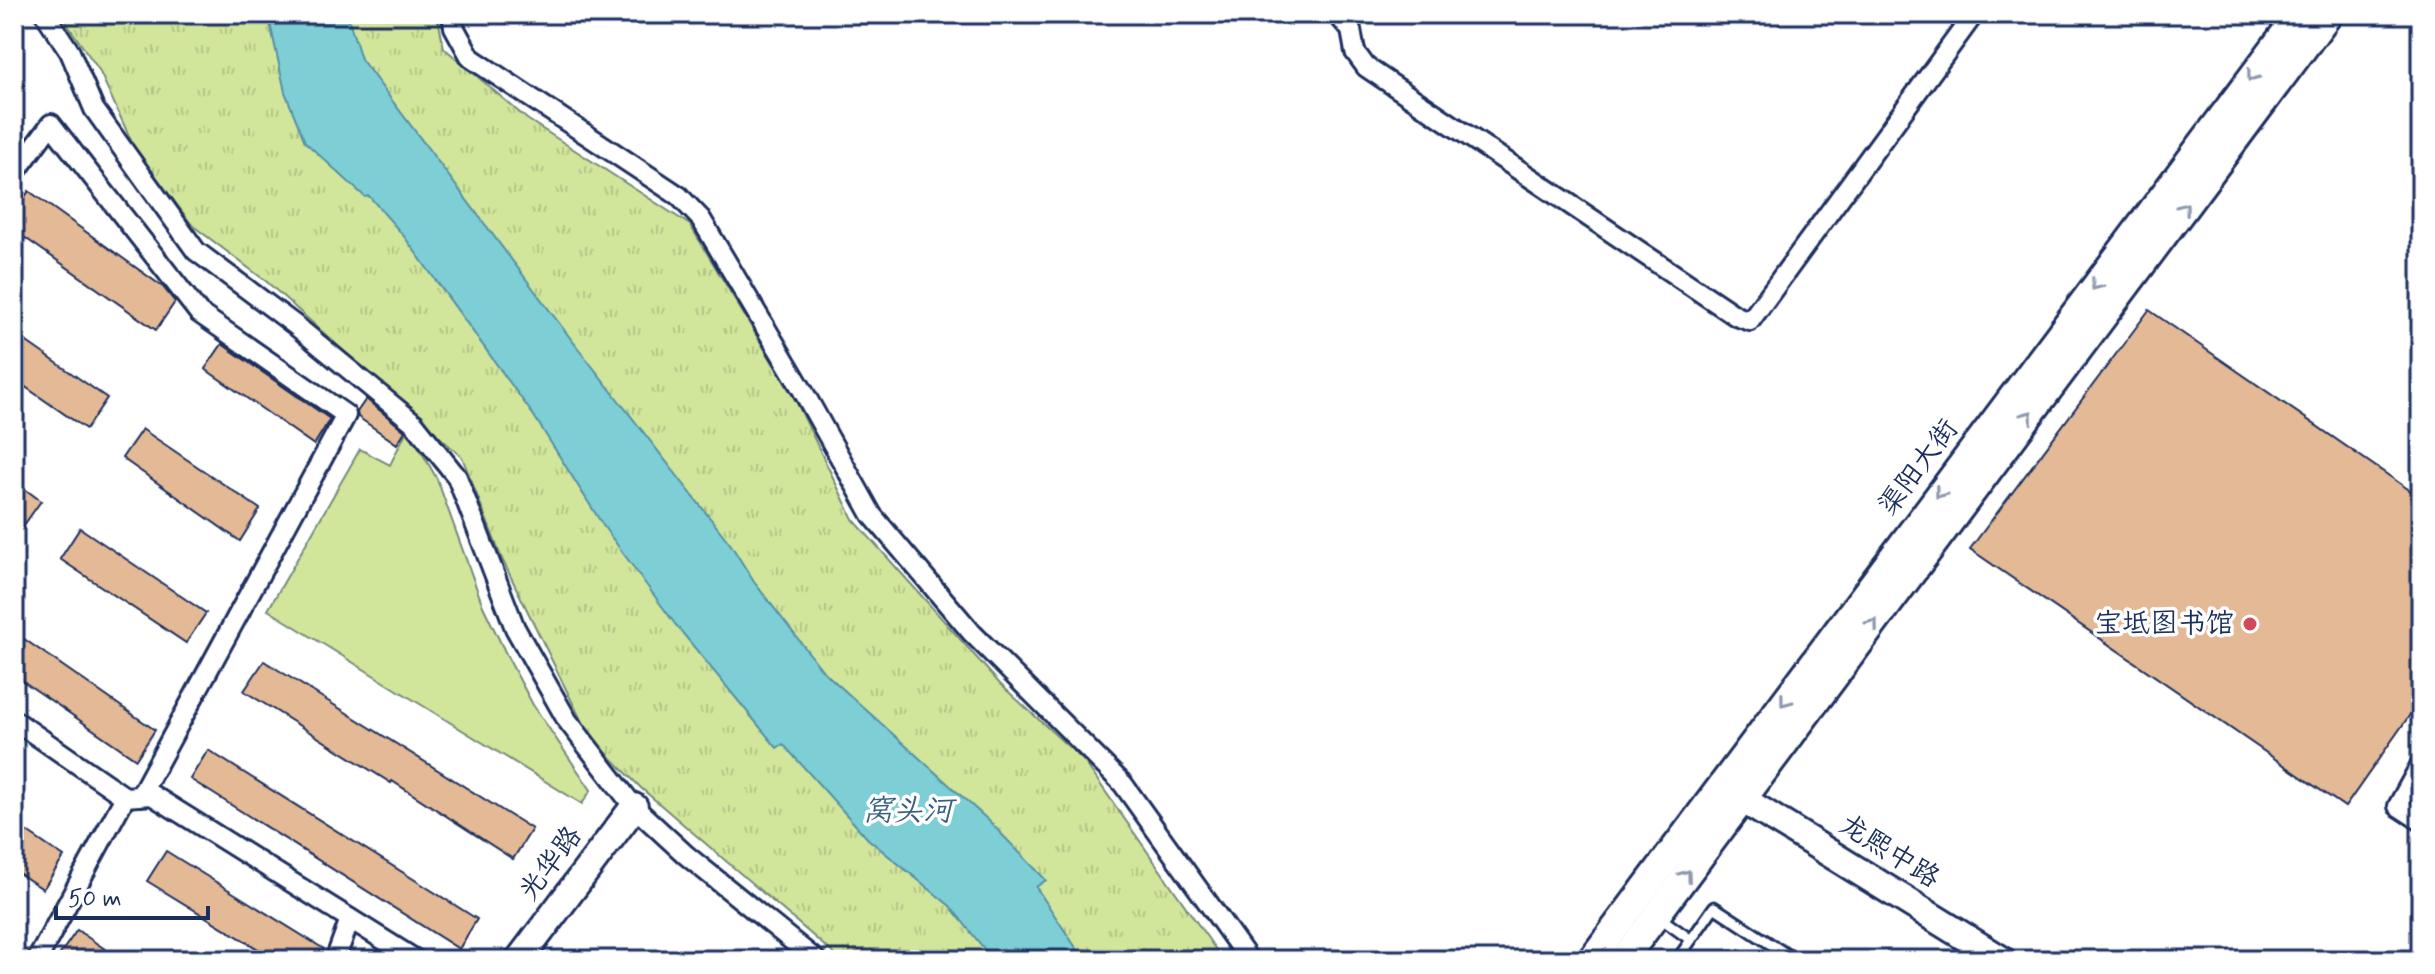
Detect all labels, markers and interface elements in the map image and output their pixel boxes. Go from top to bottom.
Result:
one-way arrow [2247,68,2262,82]
one-way arrow [2175,202,2189,217]
one-way arrow [2092,276,2106,290]
one-way arrow [2019,410,2033,425]
street label: 渠阳大街 [1871,412,1967,524]
one-way arrow [1936,484,1950,499]
place label: 宝坻图书馆 [2094,606,2234,643]
marker: 宝坻图书馆 [2241,615,2259,633]
one-way arrow [1863,618,1877,633]
one-way arrow [1780,692,1794,707]
water label: 窝头河 [863,792,958,831]
street label: 龙熙中路 [1832,807,1946,897]
street label: 光华路 [511,819,591,909]
one-way arrow [1676,869,1691,884]
scale bar [56,870,208,920]
text: 50 m [68,884,122,915]

